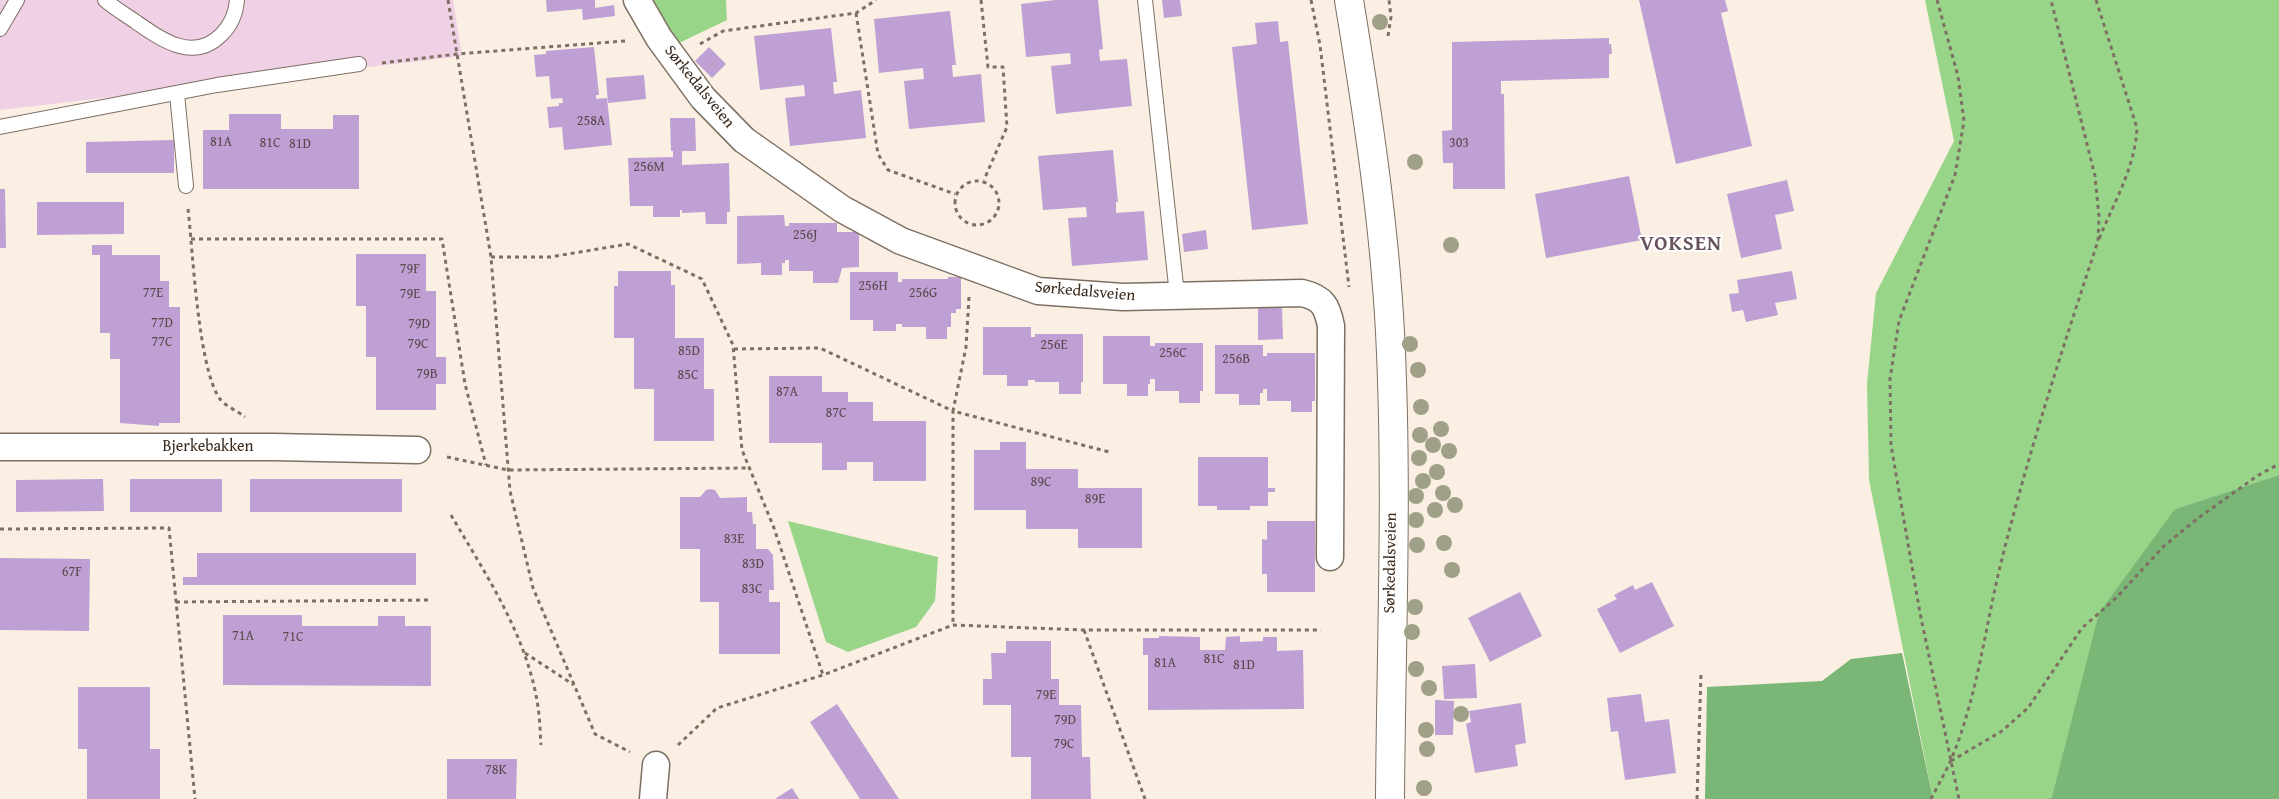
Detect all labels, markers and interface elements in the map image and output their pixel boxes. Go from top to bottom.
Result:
street label: Sørkedalsveien [660,42,738,132]
house number: 258A [577,113,605,129]
house number: 81A [210,134,232,150]
house number: 81C [259,135,281,151]
house number: 303 [1449,135,1469,151]
house number: 81D [289,136,311,152]
house number: 256M [633,159,665,175]
house number: 256J [793,227,817,243]
district label: VOKSEN [1639,232,1723,258]
house number: 79F [400,261,420,277]
house number: 256H [858,278,888,294]
street label: Sørkedalsveien [1034,278,1136,306]
house number: 77E [143,285,163,301]
house number: 256G [909,285,937,301]
house number: 79E [400,286,420,302]
house number: 77D [151,315,173,331]
house number: 79D [408,316,430,332]
house number: 77C [151,334,173,350]
house number: 79C [407,336,429,352]
house number: 256E [1040,337,1068,353]
house number: 85D [678,343,700,359]
house number: 256C [1159,345,1187,361]
house number: 256B [1222,351,1250,367]
house number: 79B [416,366,438,382]
house number: 85C [677,367,699,383]
house number: 87A [776,384,798,400]
house number: 87C [825,405,847,421]
street label: Bjerkebakken [162,437,254,457]
house number: 89C [1030,474,1052,490]
house number: 89E [1085,491,1105,507]
street label: Sørkedalsveien [1381,512,1401,614]
house number: 83E [724,531,744,547]
house number: 83D [742,556,764,572]
house number: 67F [62,564,82,580]
house number: 83C [741,581,763,597]
house number: 71A [232,628,254,644]
house number: 71C [282,629,304,645]
house number: 81C [1203,651,1225,667]
house number: 81A [1154,655,1176,671]
house number: 81D [1233,657,1255,673]
house number: 79E [1036,687,1056,703]
house number: 79D [1054,712,1076,728]
house number: 79C [1053,736,1075,752]
house number: 78K [485,762,507,778]

